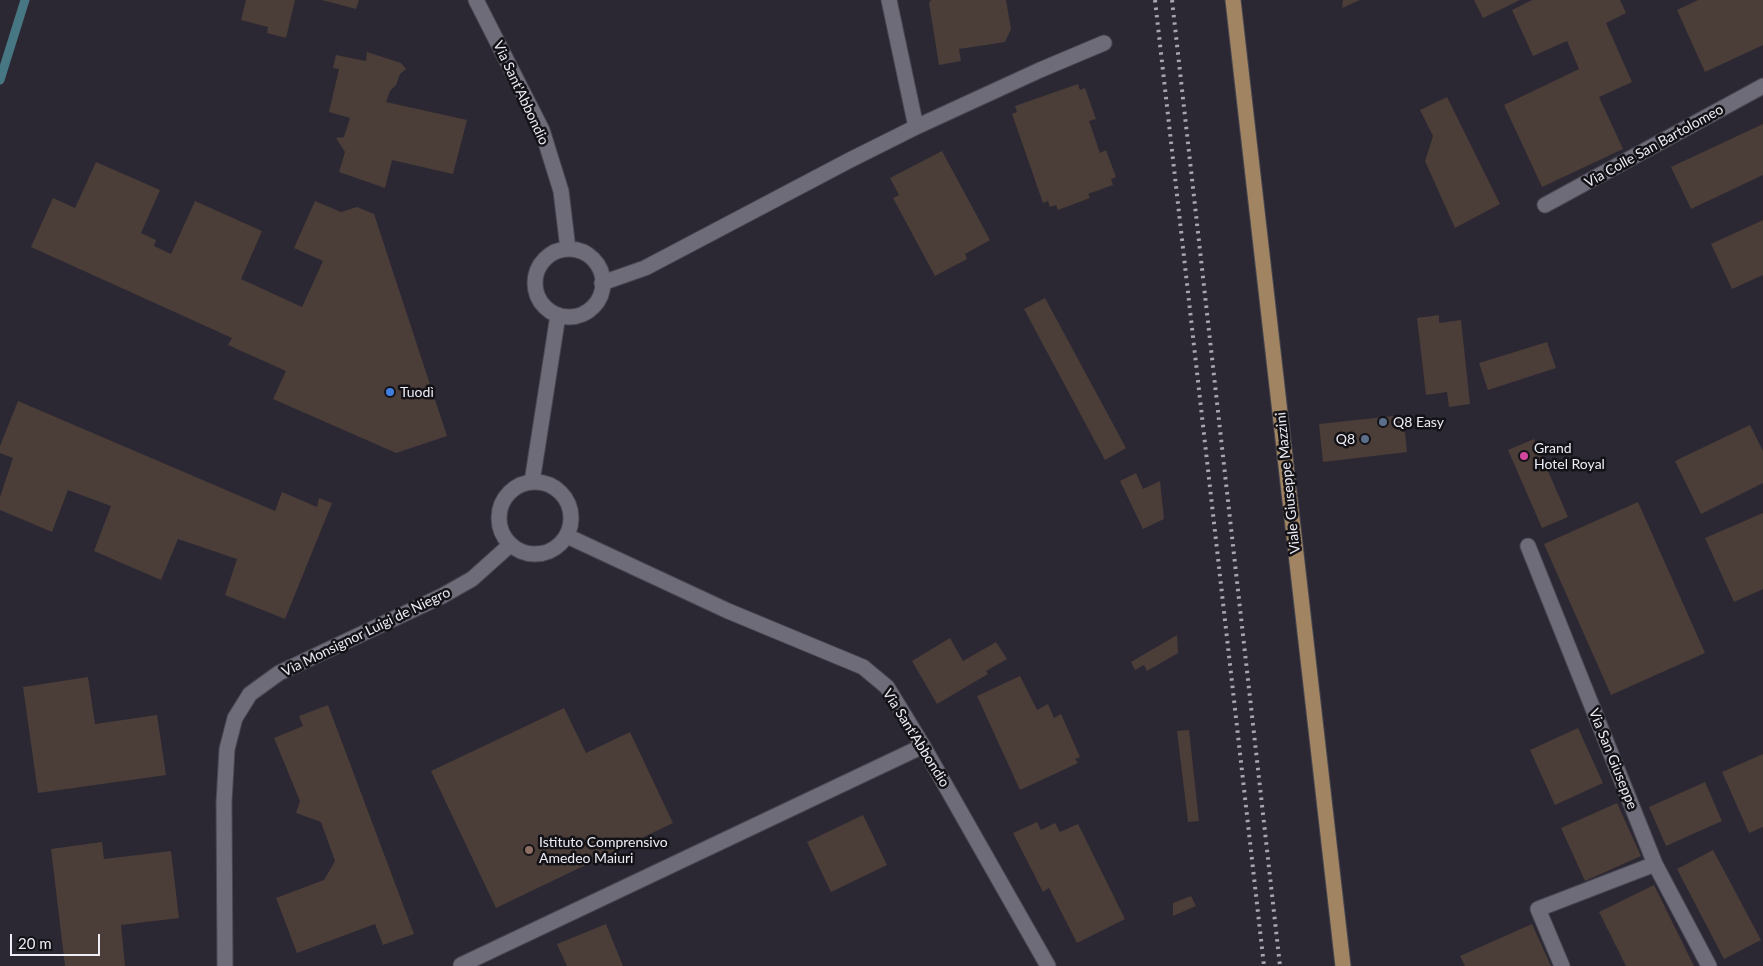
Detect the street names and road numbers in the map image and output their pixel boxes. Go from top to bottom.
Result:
street label: Via Sant'Abbondio [490,38,552,148]
street label: Via Colle San Bartolomeo [1582,101,1726,191]
street label: Viale Giuseppe Mazzini [1272,411,1304,555]
street label: Via Monsignor Luigi de Niegro [279,584,453,680]
street label: Via Sant'Abbondio [879,686,953,790]
street label: Via San Giuseppe [1585,706,1641,812]

